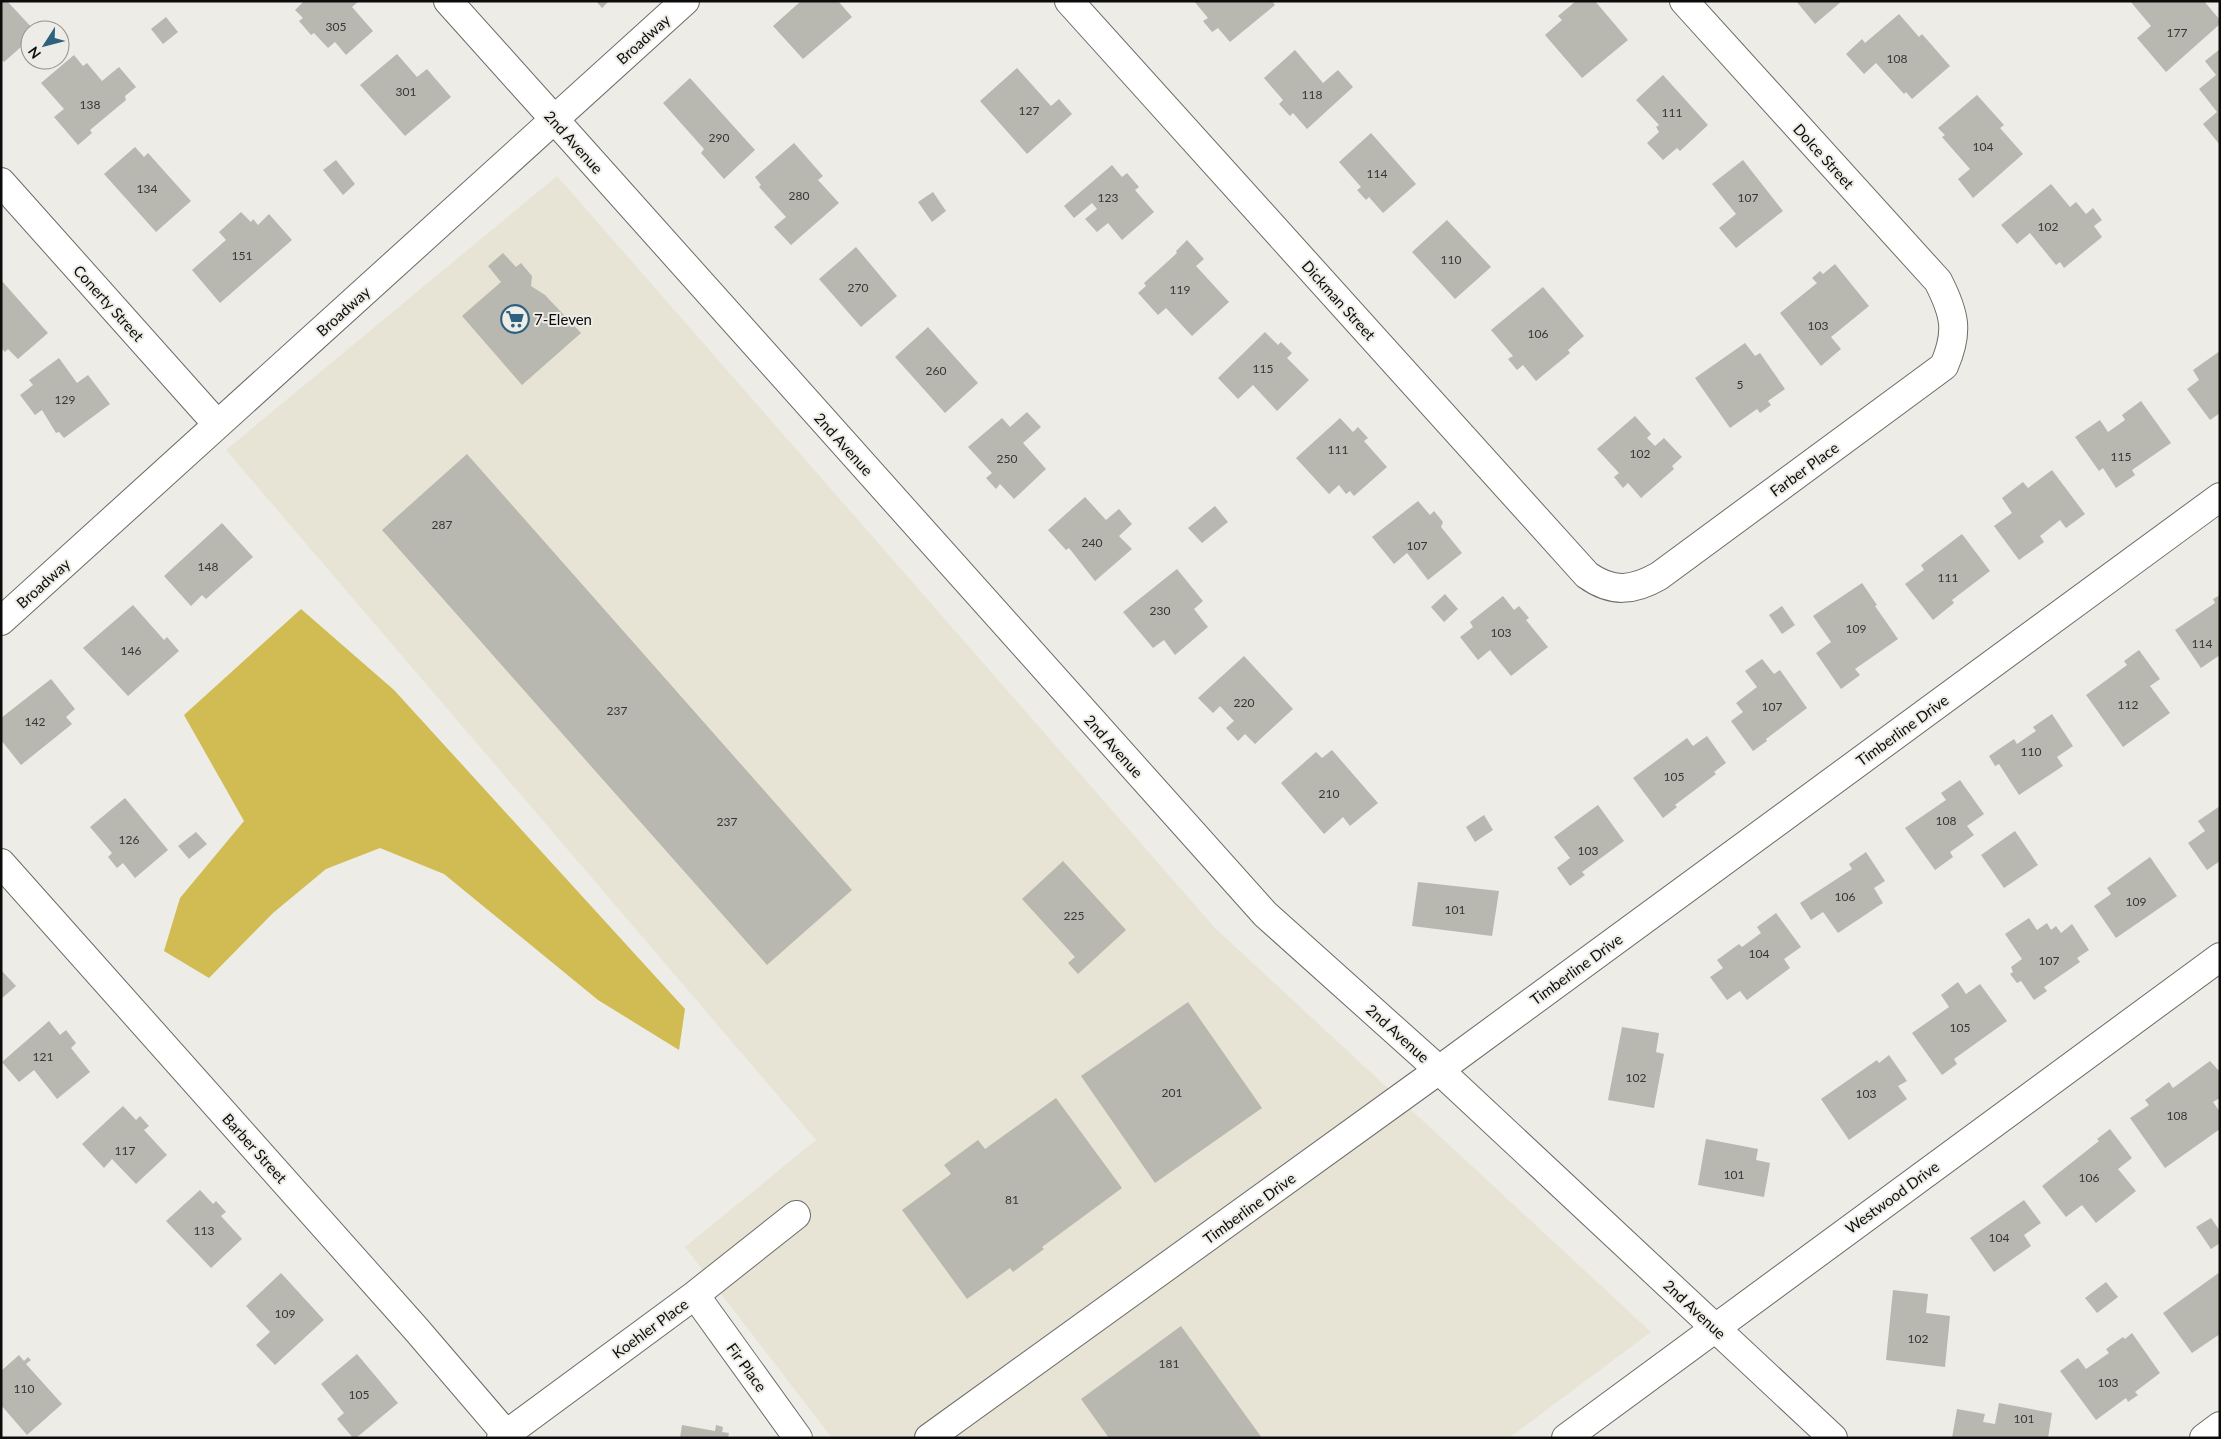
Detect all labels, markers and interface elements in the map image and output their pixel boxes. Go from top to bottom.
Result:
street label: Broadway [613,10,674,68]
house number: 305 [326,19,346,34]
north arrow [20,20,70,70]
house number: 177 [2167,25,2187,40]
text: N [24,44,44,62]
house number: 108 [1887,51,1907,66]
house number: 301 [396,84,416,99]
house number: 118 [1302,87,1322,102]
house number: 138 [80,97,100,112]
house number: 127 [1019,103,1039,118]
house number: 111 [1662,105,1682,120]
street label: 2nd Avenue [541,107,607,177]
street label: Dolce Street [1790,120,1858,193]
house number: 290 [709,130,729,145]
house number: 104 [1973,139,1993,154]
house number: 114 [1367,166,1387,181]
house number: 134 [137,181,157,196]
house number: 280 [789,188,809,203]
house number: 123 [1098,190,1118,205]
house number: 107 [1738,190,1758,205]
house number: 102 [2038,219,2058,234]
house number: 151 [232,248,252,263]
house number: 110 [1441,252,1461,267]
street label: Dickman Street [1298,256,1380,344]
street label: Conerty Street [70,261,148,345]
house number: 270 [848,280,868,295]
street label: Broadway [313,282,374,340]
house number: 119 [1170,282,1190,297]
supermarket icon: 7-Eleven [500,304,530,334]
place label: 7-Eleven [534,310,592,328]
house number: 103 [1808,318,1828,333]
house number: 106 [1528,326,1548,341]
house number: 115 [1253,361,1273,376]
house number: 260 [926,363,946,378]
house number: 5 [1737,377,1744,392]
house number: 129 [55,392,75,407]
street label: 2nd Avenue [811,409,877,479]
street label: Farber Place [1766,438,1842,500]
house number: 111 [1328,442,1348,457]
house number: 102 [1630,446,1650,461]
house number: 115 [2111,449,2131,464]
house number: 250 [997,451,1017,466]
house number: 287 [432,517,452,532]
house number: 240 [1082,535,1102,550]
house number: 107 [1407,538,1427,553]
street label: Broadway [13,554,74,612]
house number: 148 [198,559,218,574]
house number: 111 [1938,570,1958,585]
house number: 230 [1150,603,1170,618]
house number: 109 [1846,621,1866,636]
house number: 103 [1491,625,1511,640]
house number: 114 [2192,636,2212,651]
house number: 146 [121,643,141,658]
street label: Timberline Drive [1852,690,1952,769]
house number: 220 [1234,695,1254,710]
house number: 112 [2118,697,2138,712]
house number: 107 [1762,699,1782,714]
house number: 237 [607,703,627,718]
street label: 2nd Avenue [1081,711,1147,781]
house number: 142 [25,714,45,729]
house number: 110 [2021,744,2041,759]
house number: 105 [1664,769,1684,784]
house number: 210 [1319,786,1339,801]
house number: 108 [1936,813,1956,828]
house number: 237 [717,814,737,829]
house number: 126 [119,832,139,847]
house number: 103 [1578,843,1598,858]
house number: 106 [1835,889,1855,904]
house number: 109 [2126,894,2146,909]
house number: 101 [1445,902,1465,917]
house number: 225 [1064,908,1084,923]
street label: Timberline Drive [1526,929,1626,1008]
house number: 104 [1749,946,1769,961]
house number: 107 [2039,953,2059,968]
street label: 2nd Avenue [1363,1000,1433,1066]
house number: 105 [1950,1020,1970,1035]
house number: 121 [33,1049,53,1064]
house number: 102 [1626,1070,1646,1085]
house number: 201 [1162,1085,1182,1100]
house number: 103 [1856,1086,1876,1101]
house number: 108 [2167,1108,2187,1123]
street label: Barber Street [219,1110,291,1187]
house number: 117 [115,1143,135,1158]
street label: Westwood Drive [1842,1157,1942,1237]
house number: 101 [1724,1167,1744,1182]
street label: Timberline Drive [1199,1168,1299,1247]
house number: 106 [2079,1170,2099,1185]
house number: 81 [1005,1192,1019,1207]
house number: 113 [194,1223,214,1238]
house number: 104 [1989,1230,2009,1245]
street label: 2nd Avenue [1660,1276,1730,1342]
street label: Koehler Place [609,1294,692,1362]
house number: 109 [275,1306,295,1321]
house number: 102 [1908,1331,1928,1346]
street label: Fir Place [723,1339,771,1395]
house number: 181 [1159,1356,1179,1371]
house number: 103 [2098,1375,2118,1390]
house number: 110 [14,1381,34,1396]
house number: 105 [349,1387,369,1402]
house number: 101 [2014,1411,2034,1426]

